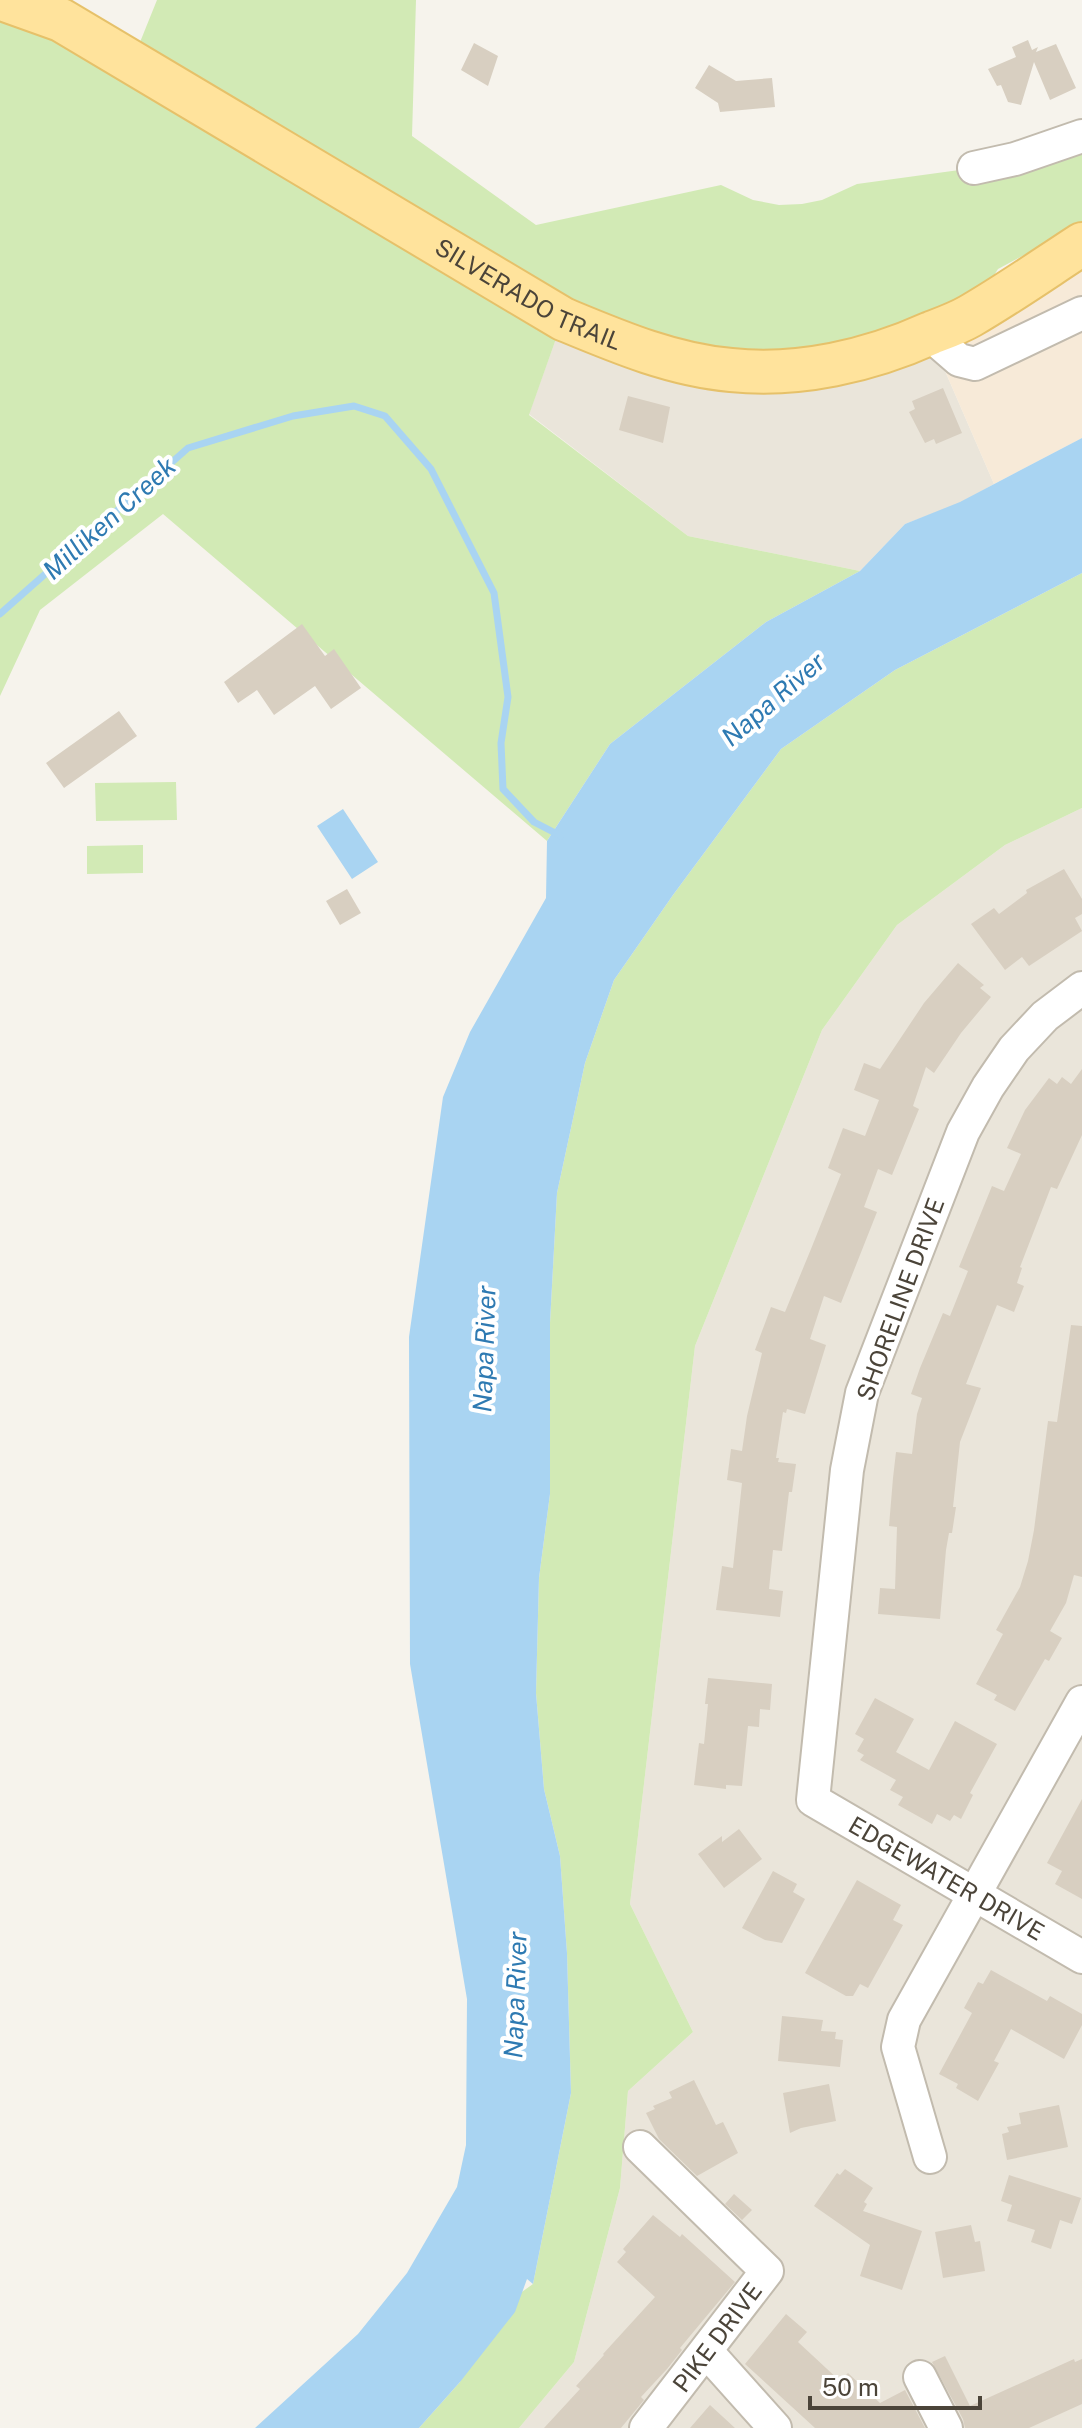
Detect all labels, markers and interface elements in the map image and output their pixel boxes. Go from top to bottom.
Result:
street label: SILVERADO TRAIL [431,232,626,355]
water label: Milliken Creek [36,450,182,586]
water label: Napa River [715,645,831,752]
street label: SHORELINE DRIVE [850,1194,950,1404]
water label: Napa River [466,1285,502,1413]
street label: EDGEWATER DRIVE [844,1810,1049,1946]
water label: Napa River [497,1931,533,2059]
street label: PIKE DRIVE [667,2277,767,2397]
scale bar [810,2360,980,2410]
text: 50 m [822,2373,879,2401]

